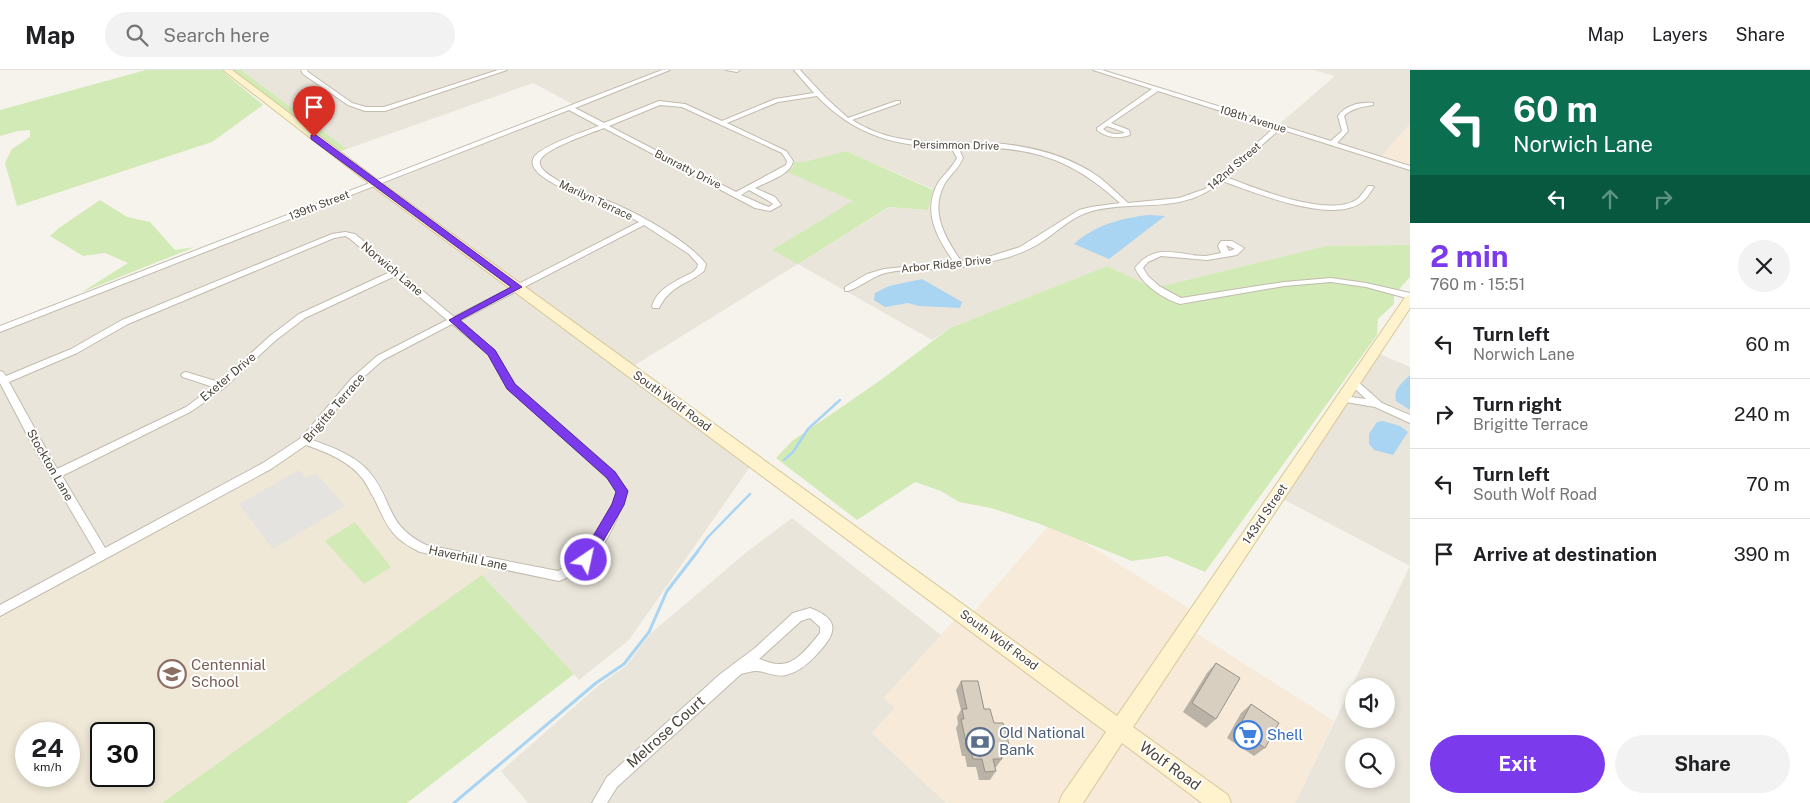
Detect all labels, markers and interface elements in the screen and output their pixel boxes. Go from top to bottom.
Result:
search box [105,12,455,57]
text: Map [25,21,75,49]
icon: search [123,21,151,49]
text: Search here [163,24,270,46]
text: Map [1588,24,1624,45]
text: Layers [1652,24,1708,45]
text: Share [1736,24,1785,45]
pin [293,86,335,137]
text: 60 m [1513,89,1598,130]
icon: left [1430,90,1495,155]
icon: arrive [300,93,328,121]
street label: 108th Avenue [1218,103,1288,135]
text: Norwich Lane [1513,131,1653,157]
street label: Persimmon Drive [913,138,999,152]
street label: 142nd Street [1205,140,1263,192]
street label: Bunratty Drive [653,147,723,191]
street label: Marilyn Terrace [557,178,635,222]
icon: left [1543,185,1571,213]
icon: ahead [1596,185,1624,213]
icon: right [1649,185,1677,213]
street label: 139th Street [287,188,351,222]
text: 2 min [1430,238,1509,274]
street label: Norwich Lane [358,239,426,299]
button: close [1738,240,1790,292]
street label: Arbor Ridge Drive [900,253,992,275]
text: 760 m · 15:51 [1430,275,1525,294]
text: Turn left [1473,323,1550,345]
icon: left [1430,330,1458,358]
text: 60 m [1746,333,1790,355]
text: Norwich Lane [1473,345,1575,364]
street label: Exeter Drive [197,350,259,404]
street label: South Wolf Road [630,368,714,434]
street label: Brigitte Terrace [300,371,368,445]
text: Turn right [1473,393,1562,415]
icon: right [1430,400,1458,428]
text: 240 m [1734,403,1790,425]
text: Brigitte Terrace [1473,415,1588,434]
street label: Stockton Lane [24,427,76,503]
text: Turn left [1473,463,1550,485]
icon: left [1430,470,1458,498]
text: 70 m [1746,473,1790,495]
street label: 143rd Street [1240,481,1290,547]
text: South Wolf Road [1473,485,1597,504]
position arrow [559,533,611,585]
icon: arrive [1430,540,1458,568]
street label: Haverhill Lane [427,543,509,573]
text: Arrive at destination [1473,543,1657,565]
text: 390 m [1734,543,1790,565]
street label: South Wolf Road [957,607,1041,673]
place label: Centennial School [191,656,266,690]
school or university icon: Centennial School [157,659,187,689]
map controls [1345,678,1395,788]
button: sound [1345,678,1395,728]
street label: Melrose Court [623,692,708,771]
supermarket icon: Shell [1233,720,1263,750]
speed limit sign: 30 [90,722,155,787]
place label: Old National Bank [999,724,1085,758]
place label: Shell [1267,726,1303,743]
bank icon: Old National Bank [965,727,995,757]
text: 24 [31,733,64,763]
button: Exit [1430,735,1605,793]
button: Share [1615,735,1790,793]
street label: Wolf Road [1136,738,1204,793]
button: search [1345,738,1395,788]
text: km/h [33,760,62,774]

